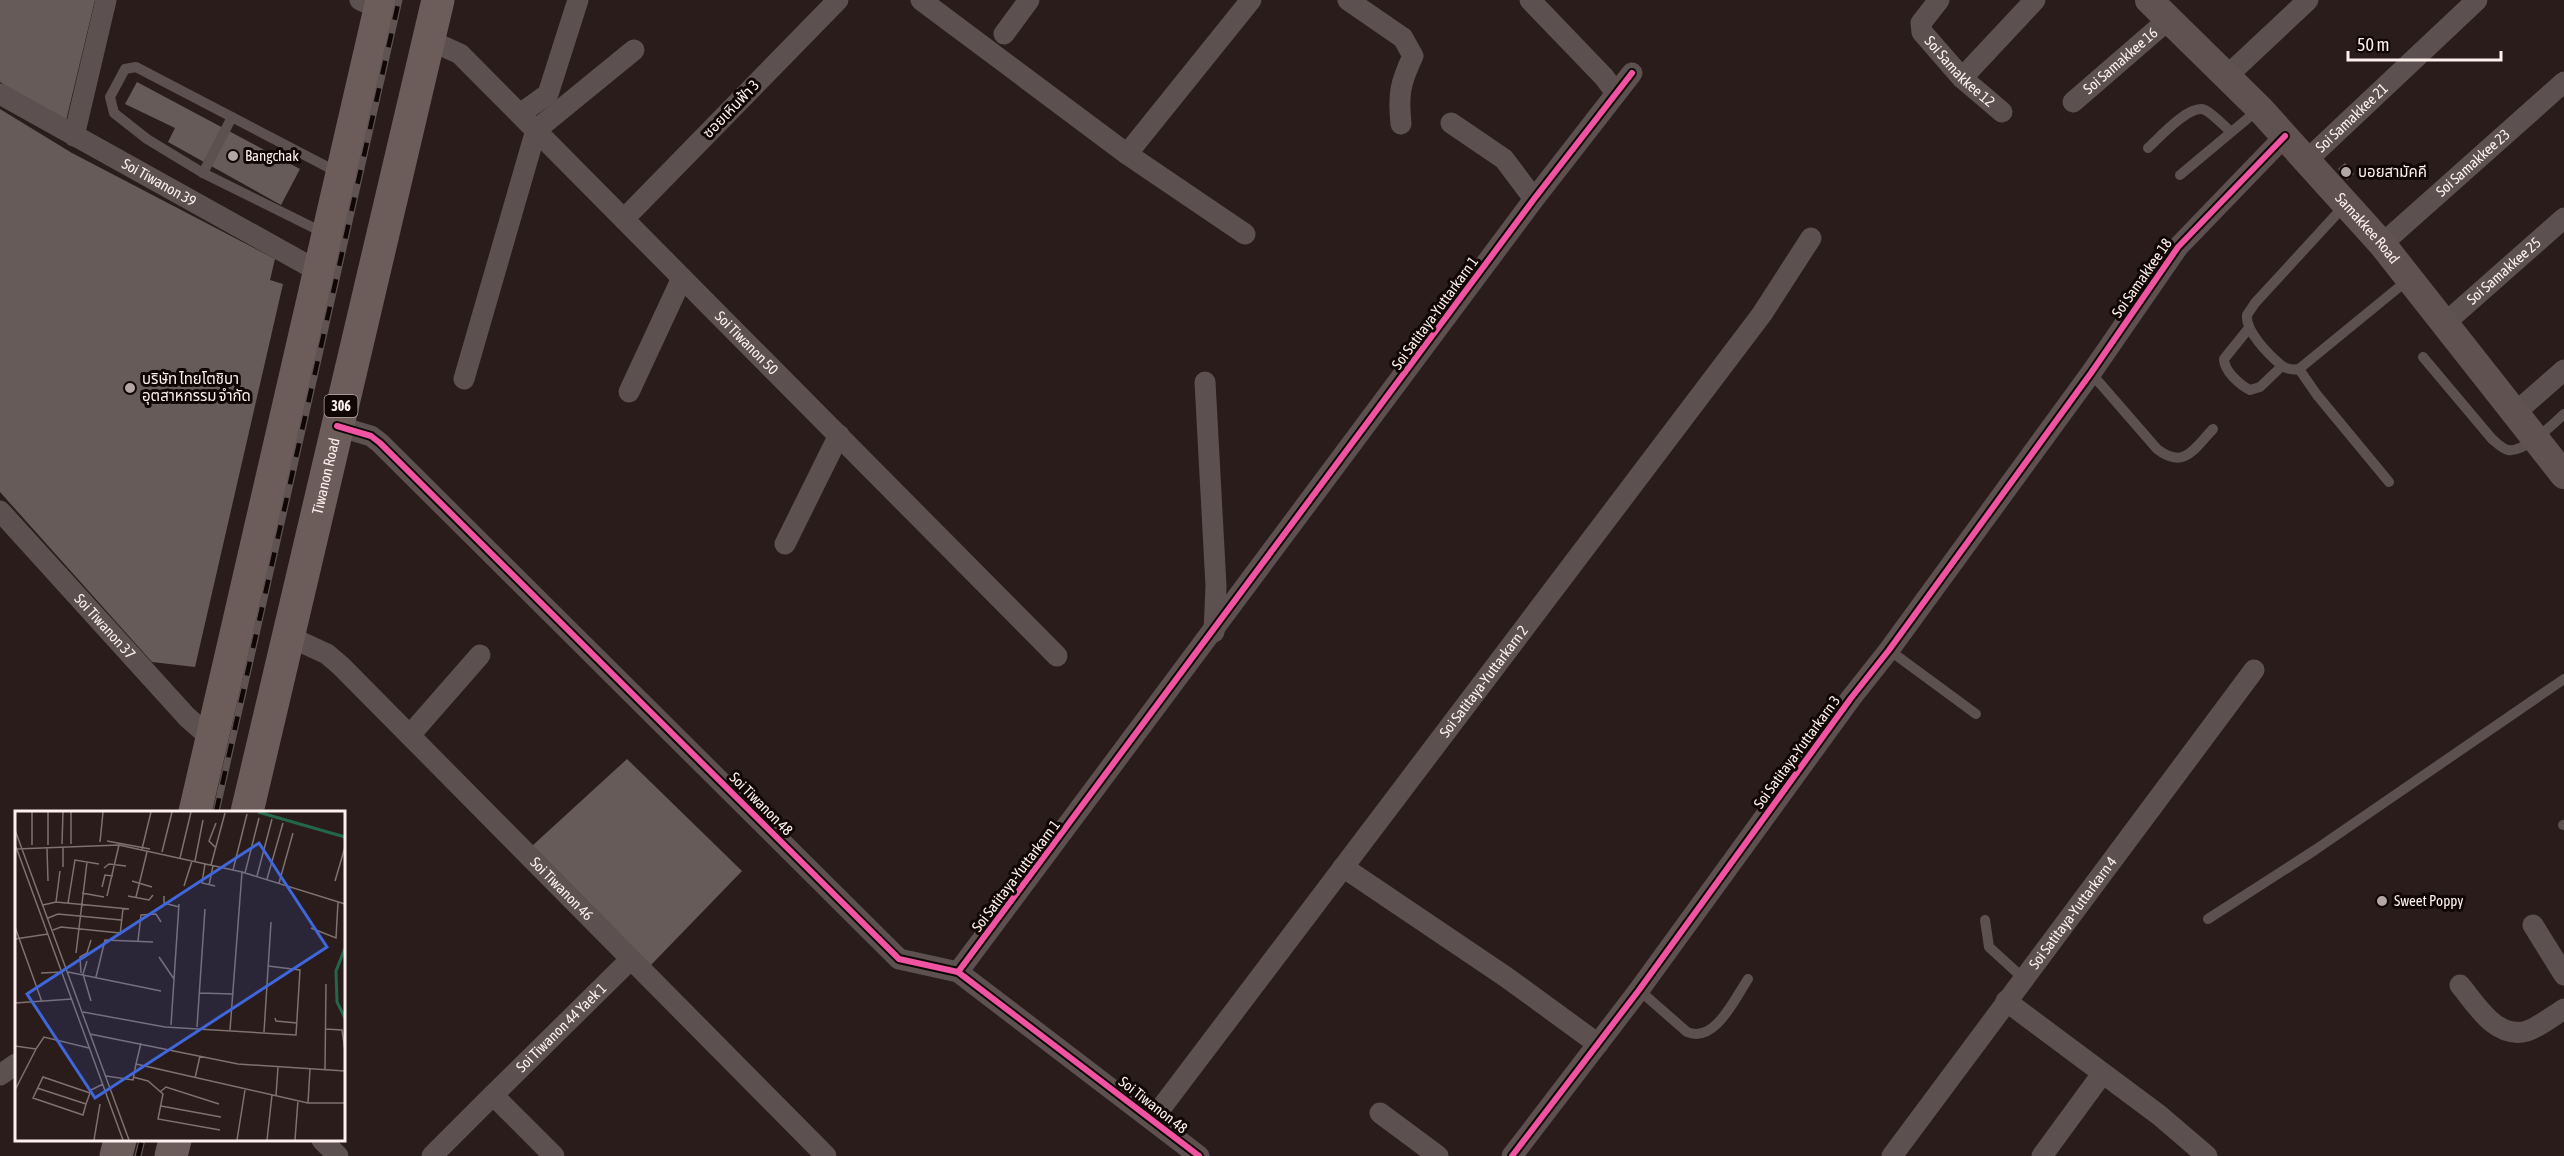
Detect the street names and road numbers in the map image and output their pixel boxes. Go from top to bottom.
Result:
street label: Soi Samakkee 16 [2080,24,2161,97]
street label: Soi Samakkee 12 [1921,32,1998,110]
street label: ซอยเหินฟ้า 3 [699,76,762,141]
street label: Soi Samakkee 21 [2312,80,2391,155]
street label: Soi Samakkee 23 [2433,125,2513,200]
street label: Soi Tiwanon 39 [119,155,199,210]
street label: Samakkee Road [2332,189,2403,267]
street label: Soi Samakkee 25 [2463,234,2544,308]
street label: Soi Samakkee 18 [2108,235,2175,320]
street label: Soi Satitaya-Yuttarkarn 1 [1388,253,1481,372]
street label: Soi Tiwanon 50 [712,307,782,378]
road number: 306 [324,395,358,417]
street label: Tiwanon Road [308,436,343,516]
street label: Soi Tiwanon 37 [71,590,139,662]
street label: Soi Satitaya-Yuttarkarn 2 [1436,622,1531,740]
street label: Soi Satitaya-Yuttarkarn 3 [1750,692,1843,811]
street label: Soi Tiwanon 48 [726,769,796,839]
street label: Soi Satitaya-Yuttarkarn 1 [968,817,1063,935]
street label: Soi Tiwanon 46 [527,853,597,924]
street label: Soi Satitaya-Yuttarkarn 4 [2025,853,2120,972]
street label: Soi Tiwanon 44 Yaek 1 [512,979,610,1075]
street label: Soi Tiwanon 48 [1116,1073,1191,1137]

